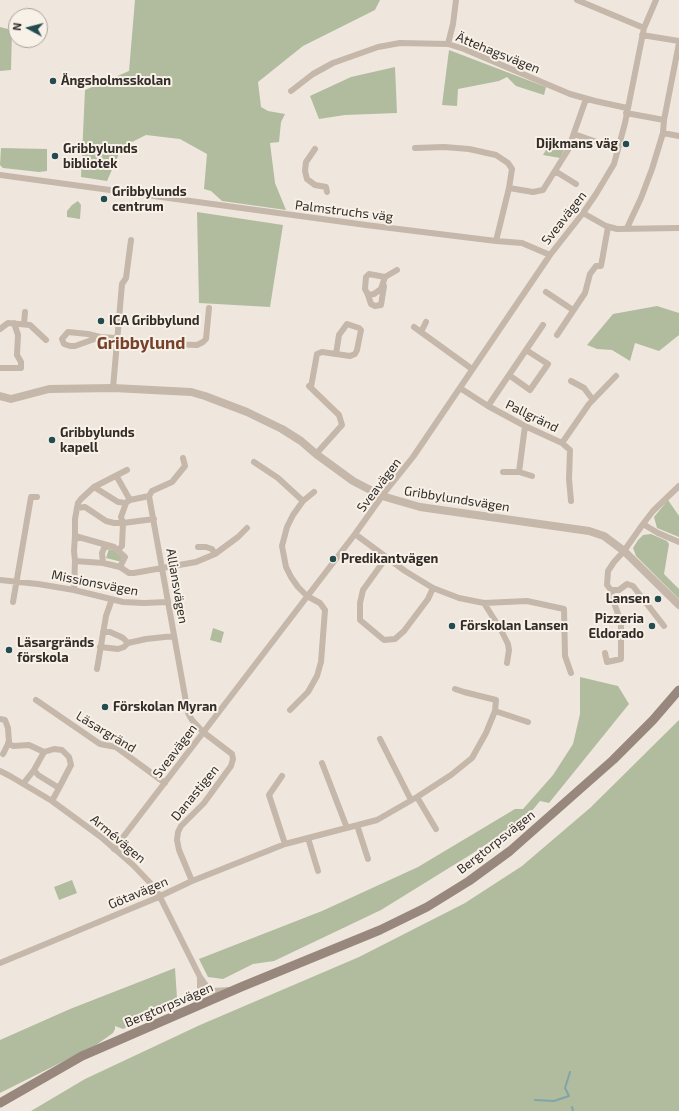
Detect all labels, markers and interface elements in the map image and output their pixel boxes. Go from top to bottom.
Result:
north arrow [8,8,48,48]
text: N [10,22,24,31]
street label: Ättehagsvägen [454,29,542,77]
place label: Ängsholmsskolan [61,73,171,89]
marker: Ängsholmsskolan [48,76,58,86]
place label: Dijkmans väg [536,136,618,152]
marker: Dijkmans väg [621,139,631,149]
place label: Gribbylunds bibliotek [63,141,138,172]
marker: Gribbylunds bibliotek [50,151,60,161]
place label: Gribbylunds centrum [112,184,187,215]
street label: Sveavägen [538,188,590,248]
marker: Gribbylunds centrum [99,194,109,204]
street label: Palmstruchs väg [294,197,394,225]
place label: ICA Gribbylund [109,313,200,329]
marker: ICA Gribbylund [96,316,106,326]
district label: Gribbylund [97,333,185,353]
street label: Pallgränd [503,396,561,436]
place label: Gribbylunds kapell [60,425,135,456]
marker: Gribbylunds kapell [47,435,57,445]
street label: Sveavägen [354,455,404,515]
street label: Gribbylundsvägen [403,483,511,515]
street label: Alliansvägen [163,547,191,625]
place label: Predikantvägen [341,551,438,567]
marker: Predikantvägen [328,554,338,564]
street label: Missionsvägen [50,567,140,599]
place label: Lansen [606,591,650,607]
marker: Lansen [653,594,663,604]
place label: Pizzeria Eldorado [588,611,644,642]
place label: Förskolan Lansen [460,618,568,634]
marker: Förskolan Lansen [447,621,457,631]
marker: Pizzeria Eldorado [647,621,657,631]
place label: Läsargränds förskola [17,635,94,666]
marker: Läsargränds förskola [4,645,14,655]
place label: Förskolan Myran [113,699,217,715]
marker: Förskolan Myran [100,702,110,712]
street label: Läsargränd [73,708,139,756]
street label: Sveavägen [150,721,200,781]
street label: Danastigen [168,762,222,824]
street label: Bergtorpsvägen [454,807,538,877]
street label: Armévägen [87,811,149,867]
street label: Götavägen [106,873,170,913]
street label: Bergtorpsvägen [122,979,216,1031]

